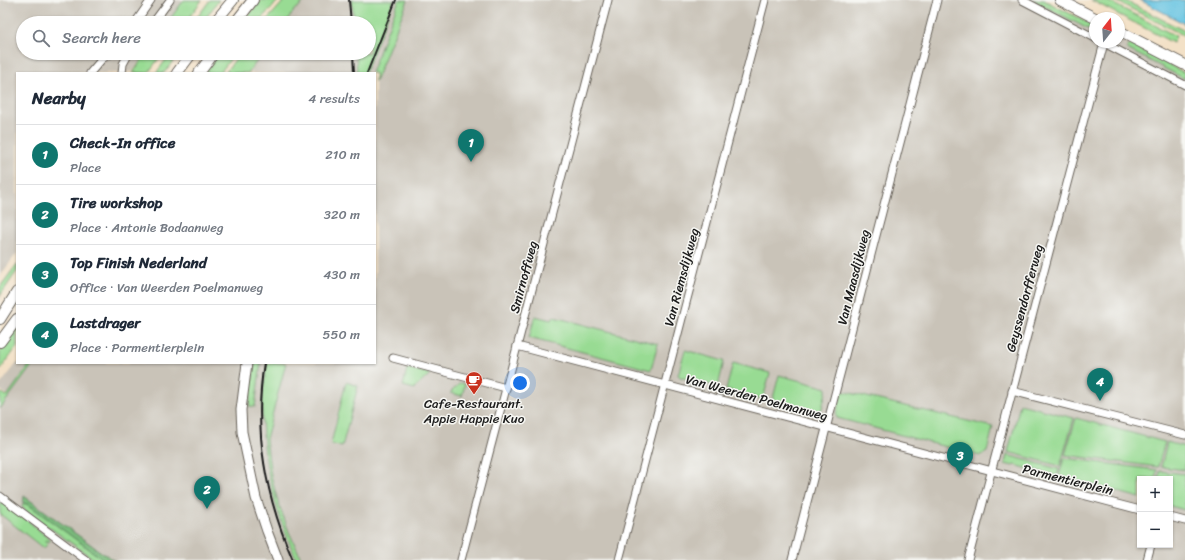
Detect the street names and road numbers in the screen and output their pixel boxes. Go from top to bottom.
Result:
street label: Van Riemsdijkweg [657,225,706,329]
street label: Van Maasdijkweg [831,227,877,327]
street label: Smirnoffweg [503,238,544,316]
street label: Geyssendorfferweg [999,241,1050,355]
street label: Van Weerden Poelmanweg [683,367,831,428]
street label: Parmentierplein [1020,457,1116,502]

